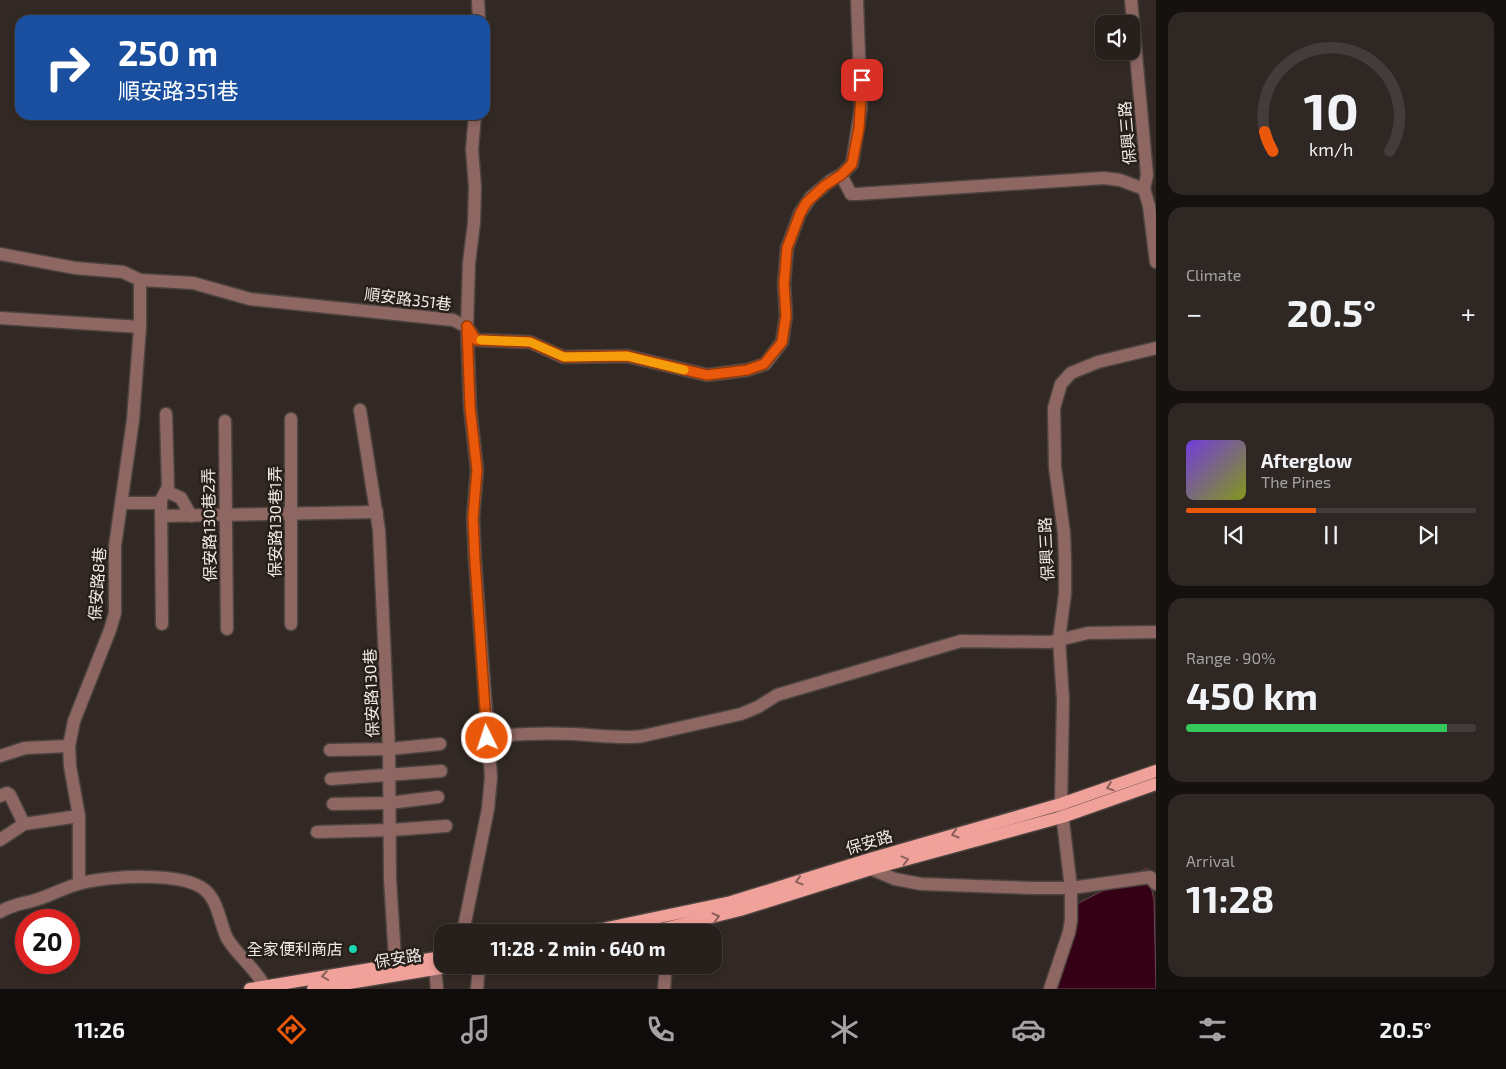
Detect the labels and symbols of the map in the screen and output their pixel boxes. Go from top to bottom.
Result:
pin [841,59,883,101]
street label: 保興三路 [1114,100,1139,166]
street label: 順安路351巷 [363,284,453,313]
street label: 保安路130巷1弄 [265,466,284,578]
street label: 保安路130巷2弄 [198,468,219,582]
street label: 保興三路 [1034,517,1057,581]
street label: 保安路8巷 [84,547,109,621]
street label: 保安路130巷 [359,648,382,738]
position arrow [460,711,512,763]
one-way arrow [1106,781,1115,791]
street label: 保安路 [843,825,895,858]
one-way arrow [951,829,959,839]
one-way arrow [901,855,909,866]
one-way arrow [795,875,804,885]
speed limit sign: 20 [15,909,80,974]
one-way arrow [711,912,719,922]
place label: 全家便利商店 [247,939,343,958]
marker: 全家便利商店 [347,943,359,955]
street label: 保安路 [373,944,423,971]
one-way arrow [321,971,330,981]

